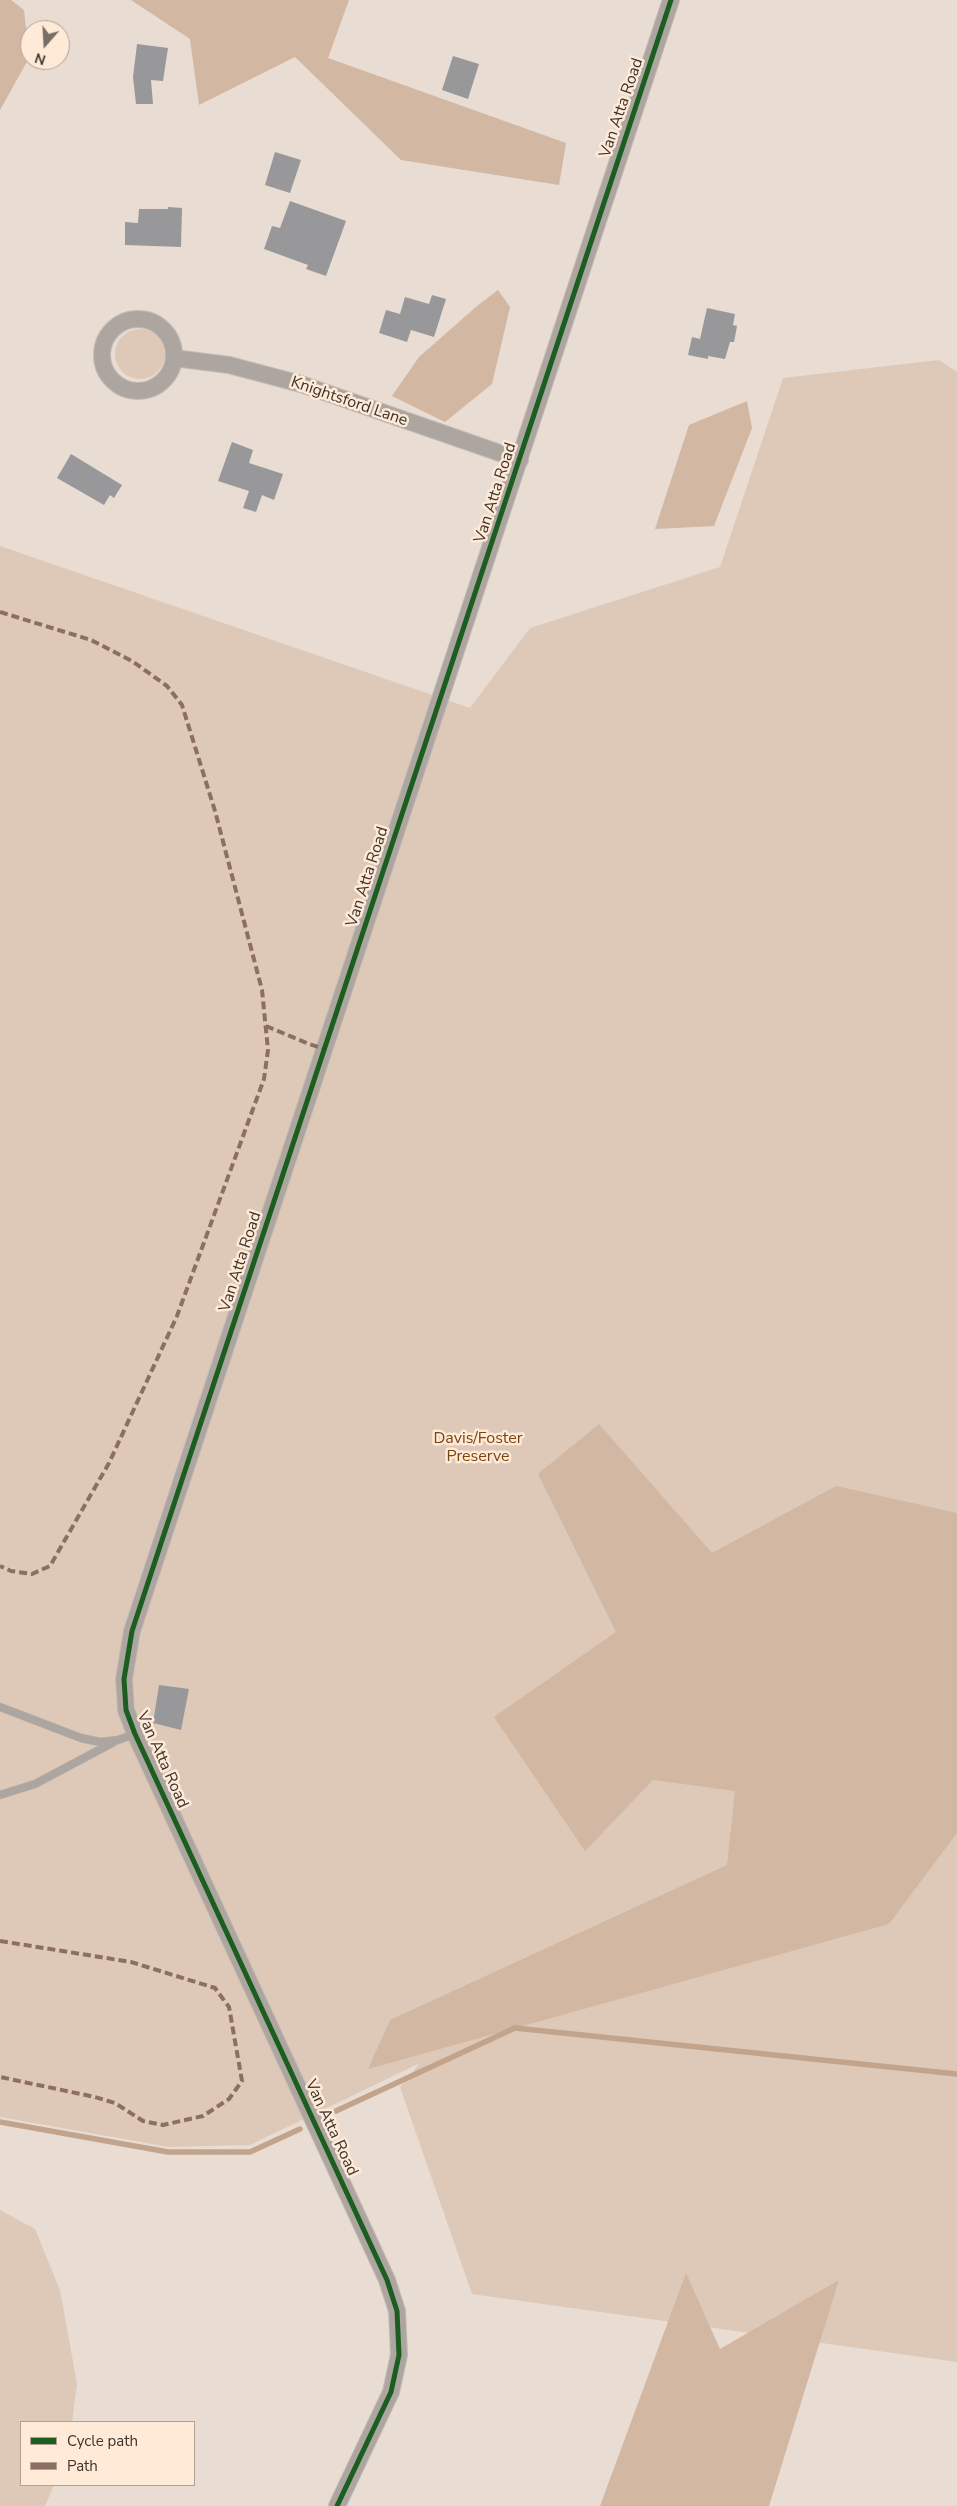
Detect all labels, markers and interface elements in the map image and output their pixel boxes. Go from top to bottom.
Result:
north arrow [20,20,70,70]
text: N [32,48,48,69]
street label: Van Atta Road [596,56,648,160]
street label: Knightsford Lane [288,373,410,431]
street label: Van Atta Road [471,441,521,545]
street label: Van Atta Road [343,825,393,929]
street label: Van Atta Road [216,1210,266,1314]
park label: Davis/Foster Preserve [433,1429,523,1467]
street label: Van Atta Road [132,1709,192,1811]
street label: Van Atta Road [300,2077,362,2179]
legend [20,2421,195,2486]
text: Cycle path [67,2431,138,2451]
text: Path [67,2456,98,2476]

